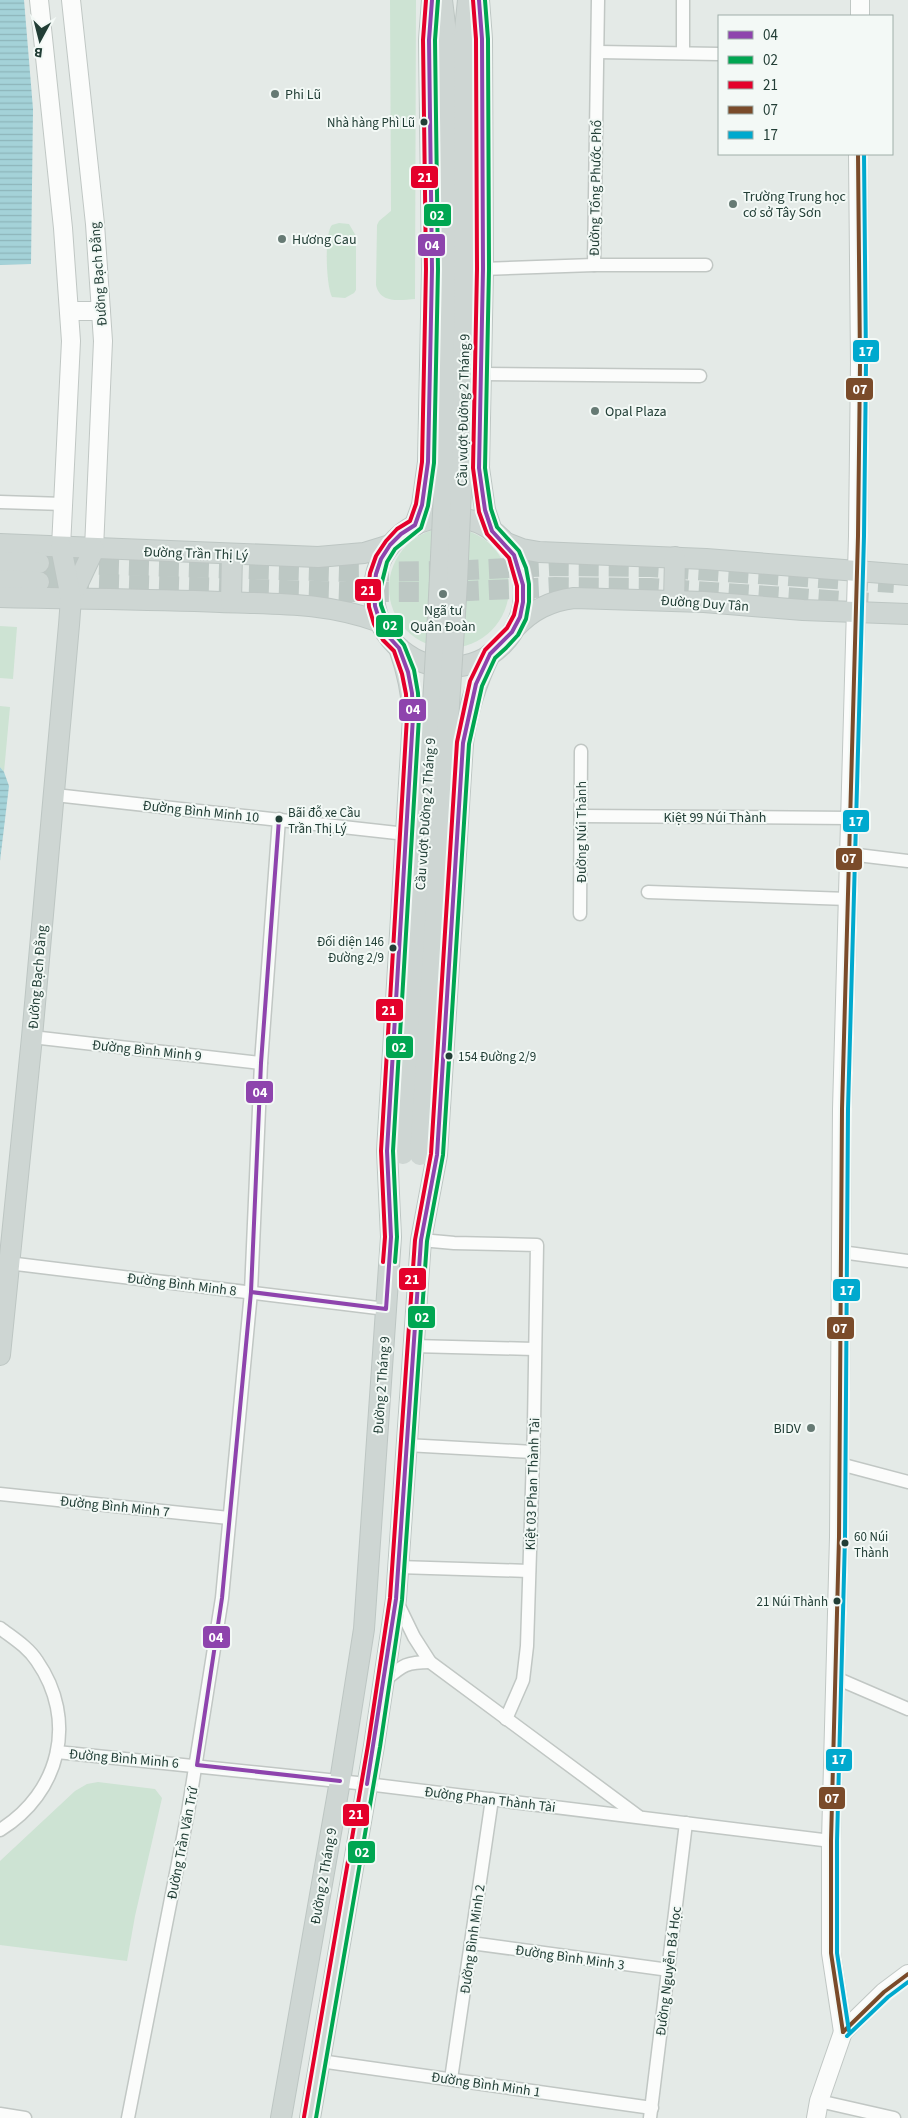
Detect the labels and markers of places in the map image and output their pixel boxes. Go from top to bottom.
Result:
place label: Phi Lũ [285,85,321,105]
marker: Phi Lũ [269,88,281,100]
place label: Nhà hàng Phì Lũ [327,114,415,132]
marker: Nhà hàng Phì Lũ [419,117,429,127]
place label: Trường Trung học cơ sở Tây Sơn [743,187,846,223]
marker: Trường Trung học cơ sở Tây Sơn [727,198,739,210]
place label: Hương Cau [292,230,357,250]
marker: Hương Cau [276,233,288,245]
place label: Opal Plaza [605,402,667,422]
marker: Opal Plaza [589,405,601,417]
marker: Ngã tư Quân Đoàn [437,588,449,600]
place label: Ngã tư Quân Đoàn [410,601,476,637]
place label: Bãi đỗ xe Cầu Trần Thị Lý [288,804,361,838]
marker: Bãi đỗ xe Cầu Trần Thị Lý [274,814,284,824]
place label: Đối diện 146 Đường 2/9 [317,933,384,967]
marker: Đối diện 146 Đường 2/9 [388,943,398,953]
place label: 154 Đường 2/9 [458,1048,536,1066]
marker: 154 Đường 2/9 [444,1051,454,1061]
place label: BIDV [773,1419,802,1439]
marker: BIDV [805,1422,817,1434]
place label: 60 Núi Thành [854,1528,889,1562]
marker: 60 Núi Thành [840,1538,850,1548]
place label: 21 Núi Thành [756,1593,828,1611]
marker: 21 Núi Thành [832,1596,842,1606]

